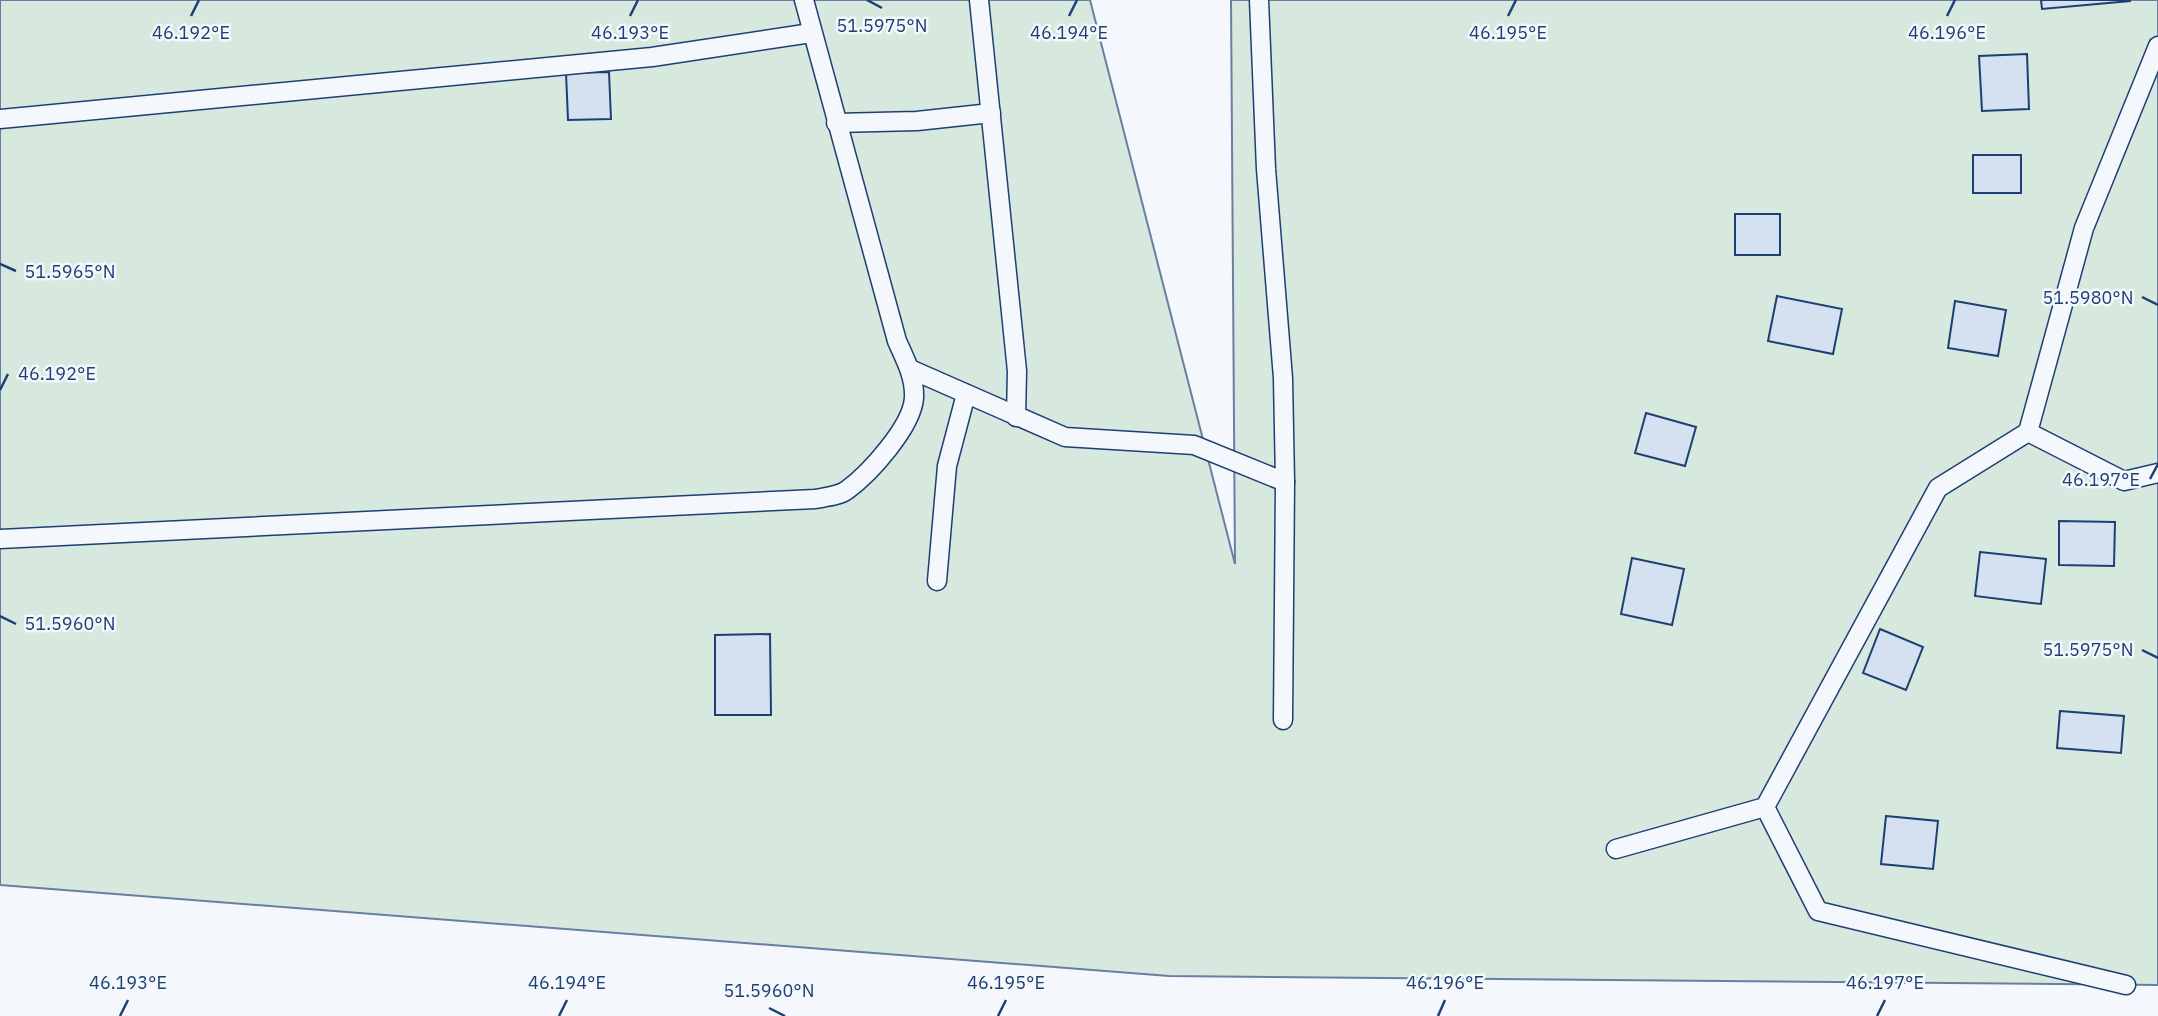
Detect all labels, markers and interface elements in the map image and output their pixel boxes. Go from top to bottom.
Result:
text: 51.5975°N [837,14,927,37]
text: 46.192°E [152,21,230,44]
text: 46.193°E [591,21,669,44]
text: 46.194°E [1030,21,1108,44]
text: 46.195°E [1469,21,1547,44]
text: 46.196°E [1908,21,1986,44]
text: 51.5965°N [25,260,115,283]
text: 51.5980°N [2043,286,2133,309]
text: 46.192°E [18,362,96,385]
text: 46.197°E [2062,468,2140,491]
text: 51.5960°N [25,612,115,635]
text: 51.5975°N [2043,638,2133,661]
text: 46.193°E [89,971,167,994]
text: 46.194°E [528,971,606,994]
text: 46.195°E [967,971,1045,994]
text: 46.196°E [1406,971,1484,994]
text: 46.197°E [1846,971,1924,994]
text: 51.5960°N [724,979,814,1002]

